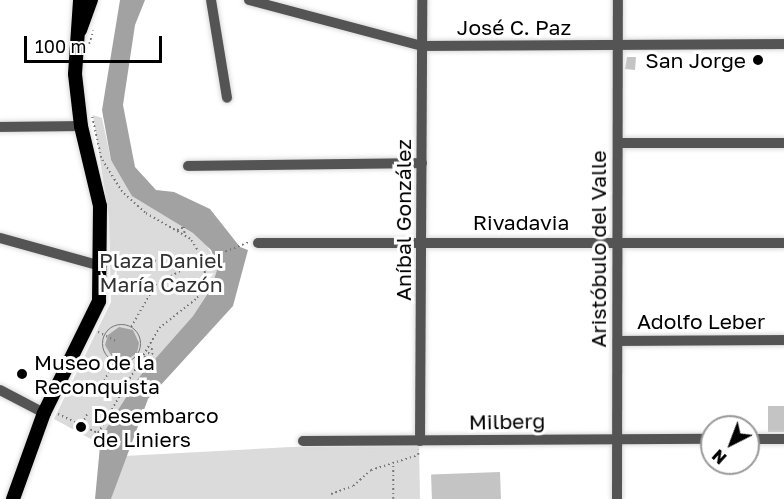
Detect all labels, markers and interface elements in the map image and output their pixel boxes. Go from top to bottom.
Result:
street label: José C. Paz [457,14,571,40]
scale bar [27,24,165,62]
text: 100 m [35,35,86,57]
place label: San Jorge [645,47,746,73]
marker: San Jorge [751,53,765,67]
street label: Aníbal González [390,139,416,301]
street label: Aristóbulo del Valle [585,150,611,348]
street label: Rivadavia [473,209,569,235]
park label: Plaza Daniel María Cazón [99,247,223,297]
street label: Adolfo Leber [637,308,765,334]
place label: Museo de la Reconquista [34,349,160,399]
marker: Museo de la Reconquista [15,367,29,381]
place label: Desembarco de Liniers [93,402,219,452]
street label: Milberg [469,408,545,434]
north arrow [700,415,760,475]
marker: Desembarco de Liniers [74,420,88,434]
text: N [708,445,731,468]

